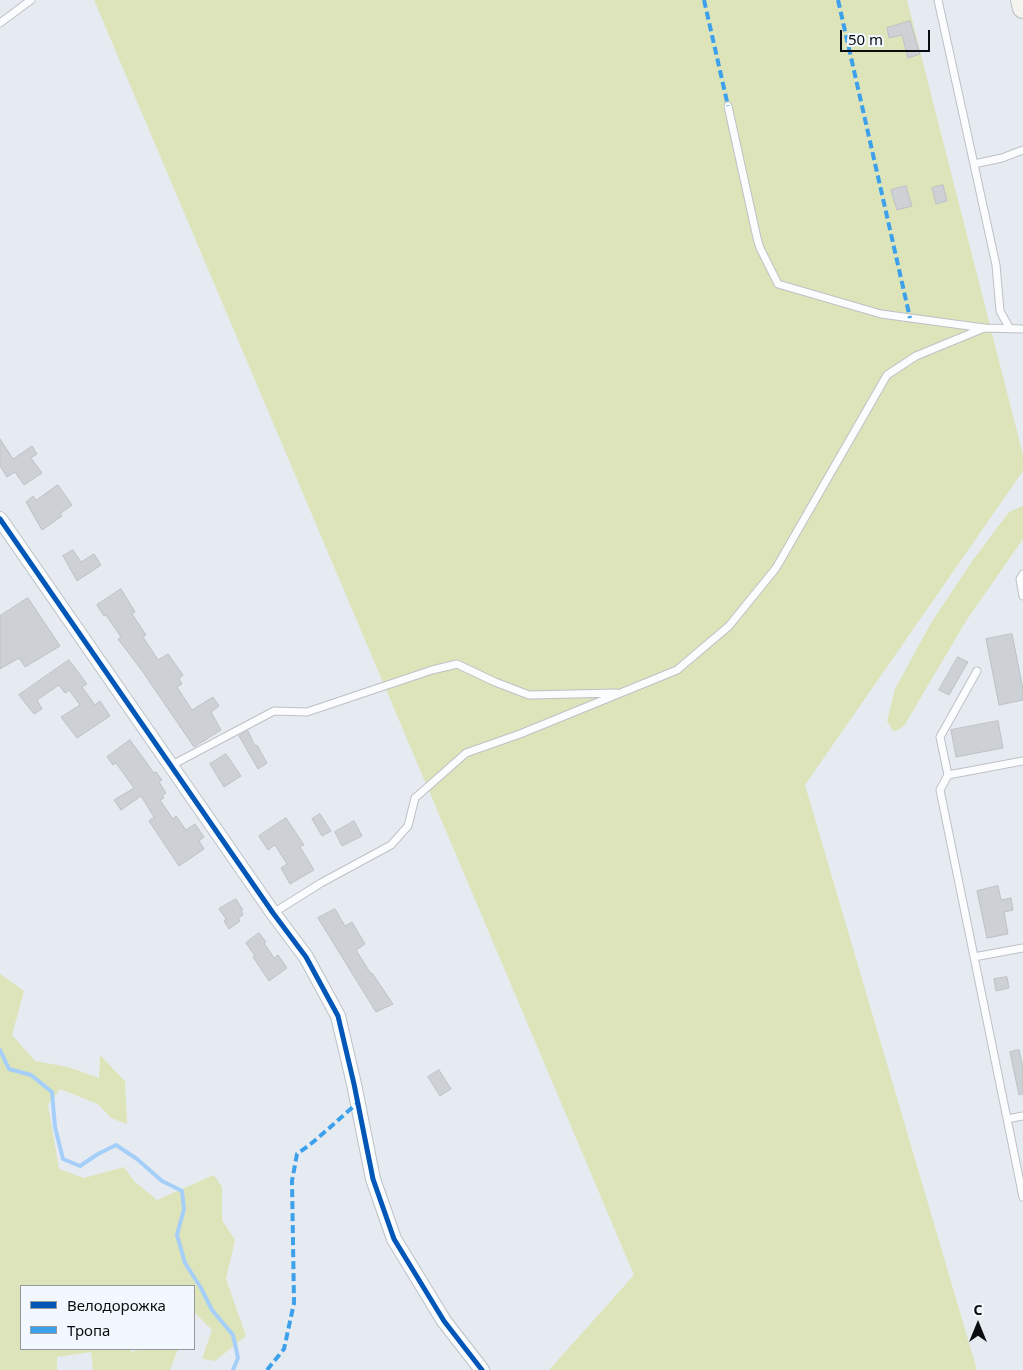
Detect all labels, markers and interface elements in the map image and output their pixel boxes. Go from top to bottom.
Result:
scale bar [843,20,933,52]
text: 50 m [848,29,883,49]
legend [20,1285,195,1350]
text: Велодорожка [67,1295,166,1315]
north arrow [953,1300,1003,1350]
text: С [973,1300,983,1319]
text: Тропа [67,1320,110,1340]

